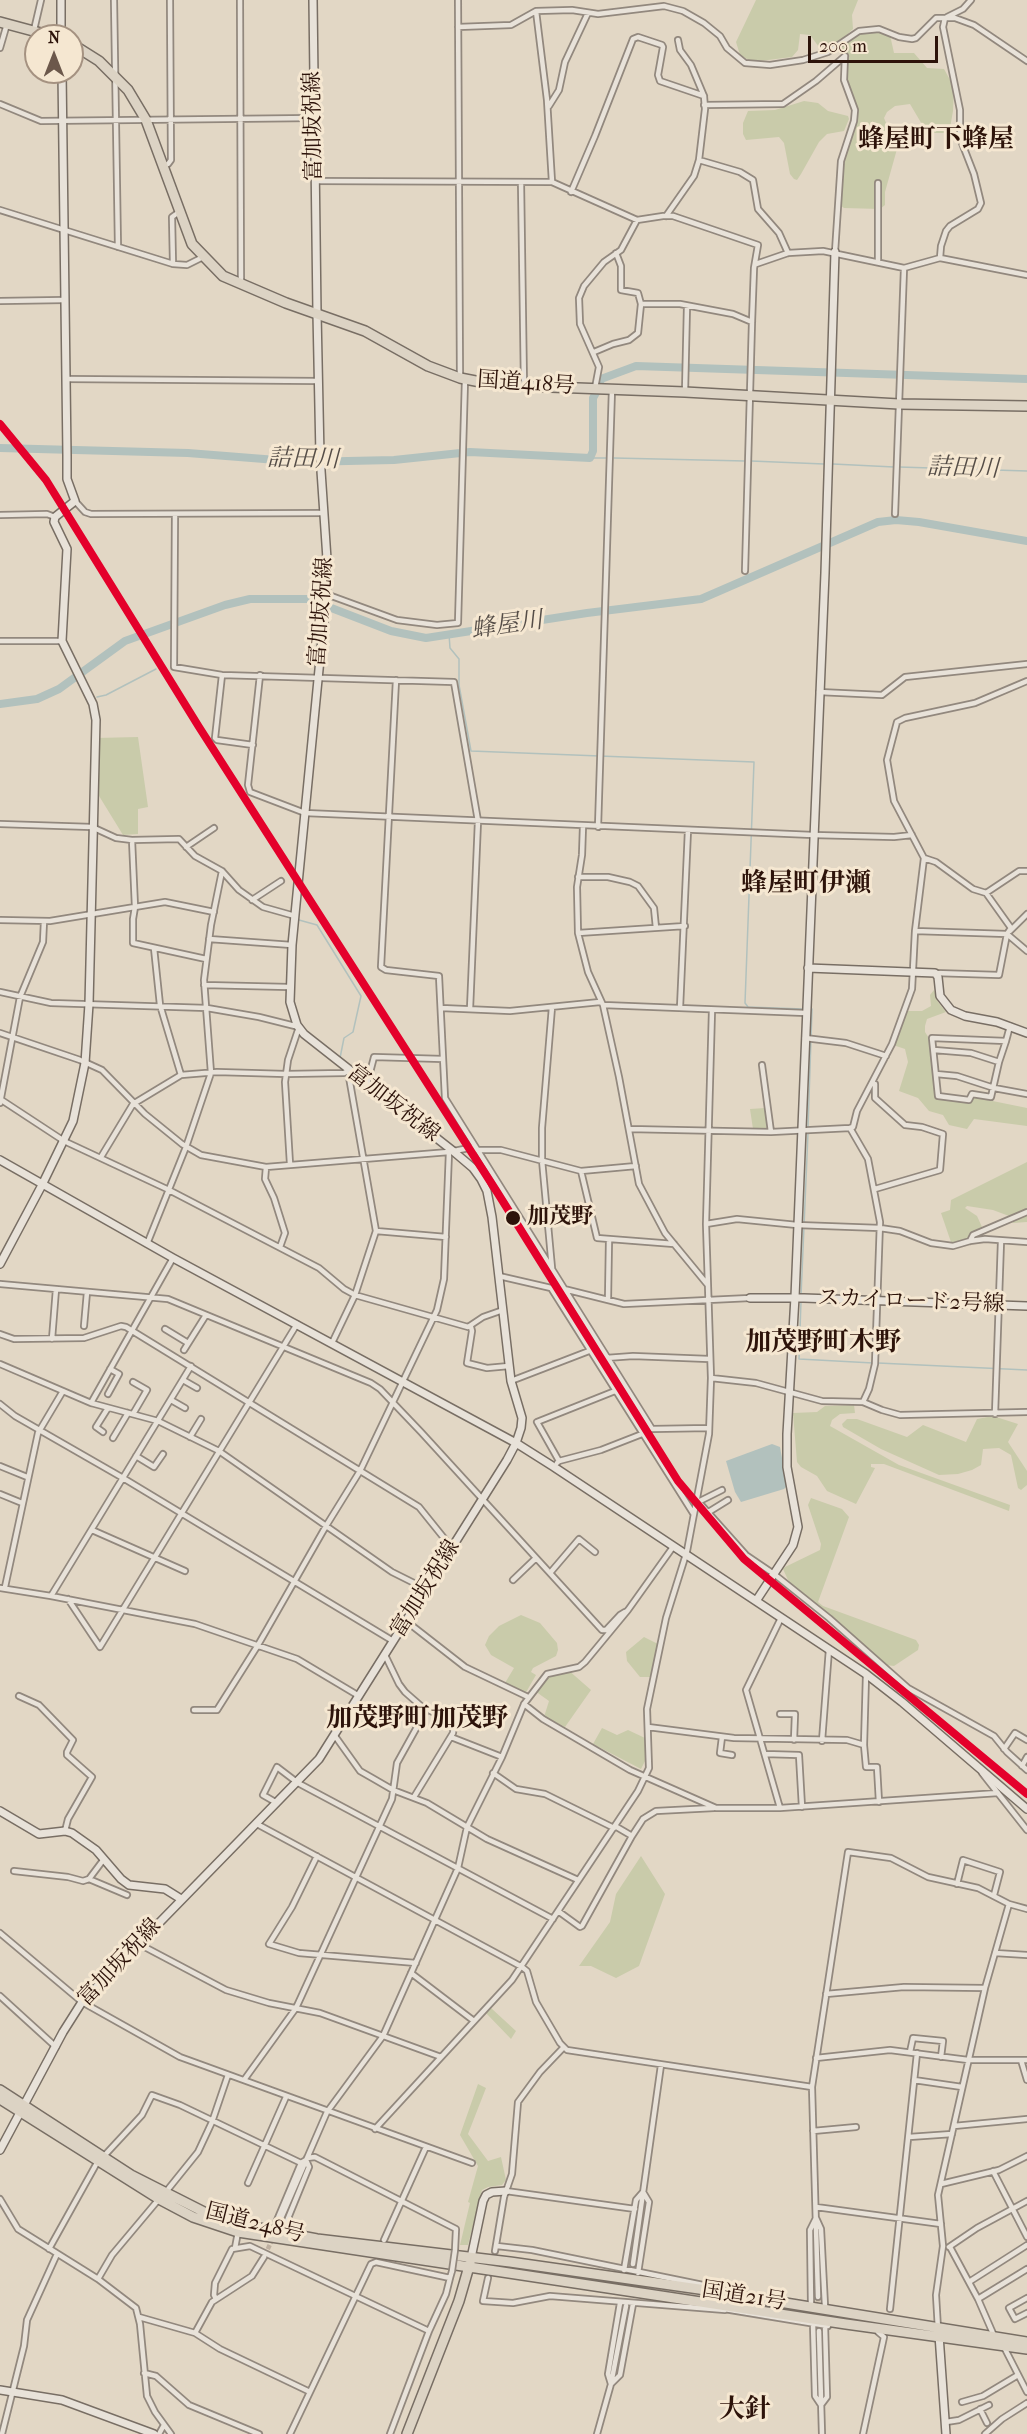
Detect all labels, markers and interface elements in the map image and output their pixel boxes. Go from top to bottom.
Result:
north arrow [24,24,84,84]
scale bar [811,24,942,62]
text: N [48,28,60,47]
text: 200 m [819,36,867,57]
street label: 富加坂祝線 [300,71,328,181]
district label: 蜂屋町下蜂屋 [858,125,1014,157]
street label: 国道418号 [476,367,576,401]
water label: 詰田川 [267,445,339,475]
water label: 詰田川 [927,453,999,485]
street label: 富加坂祝線 [305,556,339,668]
water label: 蜂屋川 [469,607,545,645]
district label: 蜂屋町伊瀬 [741,869,871,901]
street label: 富加坂祝線 [342,1060,444,1148]
place label: 加茂野 [527,1205,593,1231]
marker: 加茂野 [504,1209,522,1227]
street label: スカイロード2号線 [817,1286,1005,1318]
district label: 加茂野町木野 [745,1328,901,1360]
street label: 富加坂祝線 [386,1535,466,1643]
district label: 加茂野町加茂野 [326,1704,508,1736]
street label: 富加坂祝線 [73,1914,167,2012]
street label: 国道248号 [203,2199,307,2249]
street label: 国道21号 [700,2277,788,2317]
district label: 大針 [719,2395,771,2427]

